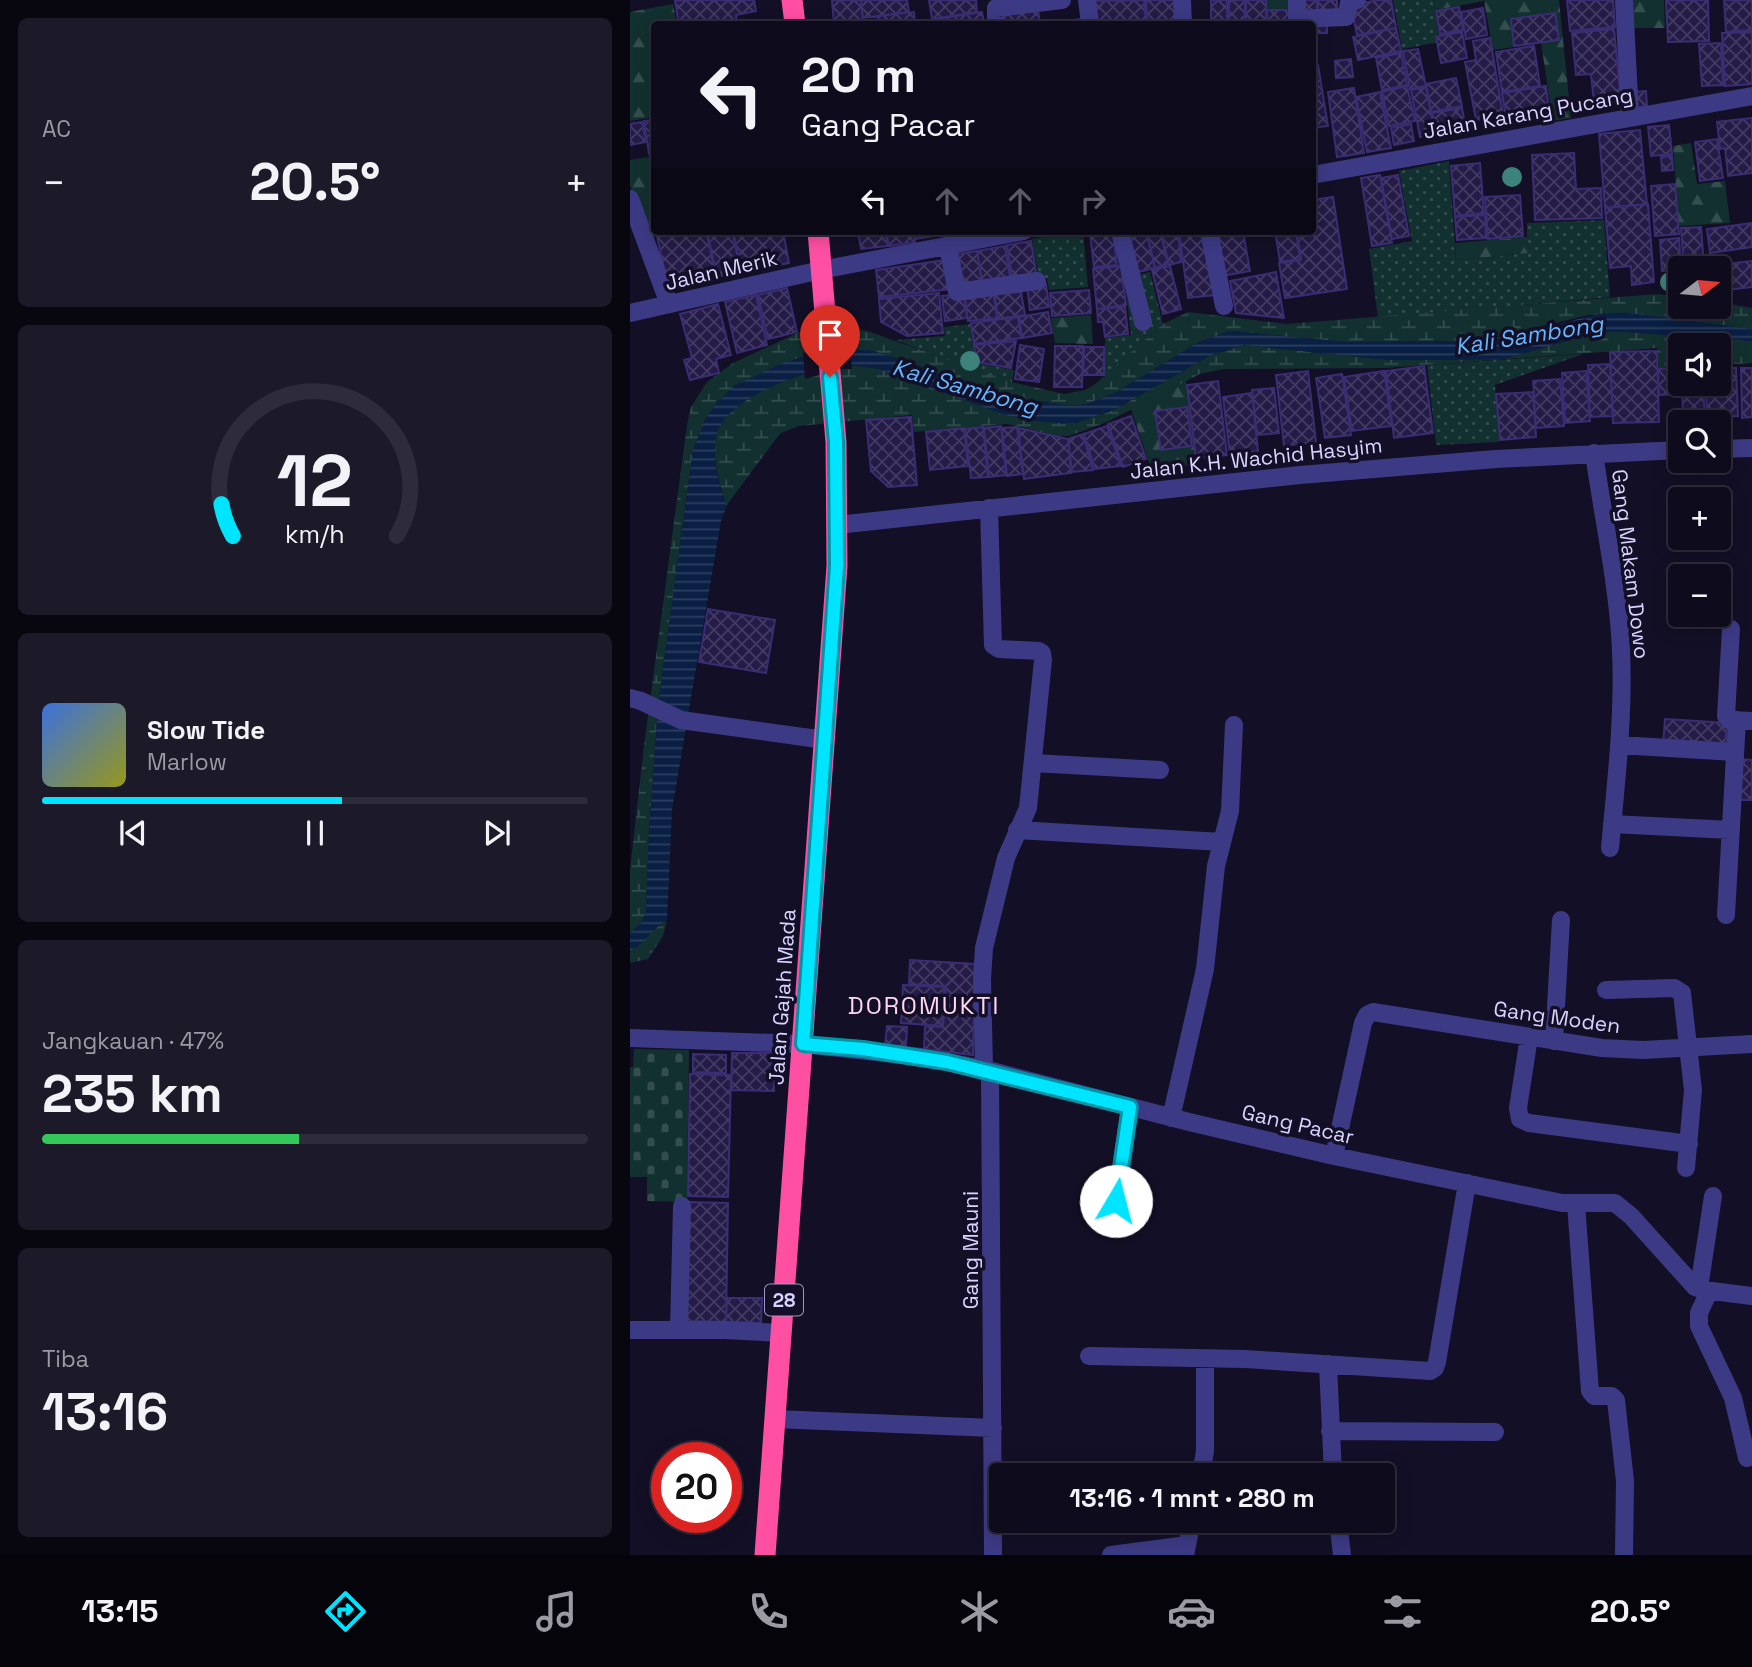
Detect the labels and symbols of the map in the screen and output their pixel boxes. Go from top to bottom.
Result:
street label: Jalan Karang Pucang [1421,81,1635,145]
street label: Jalan Merik [662,244,780,296]
north arrow [1668,256,1731,318]
pin [800,305,860,377]
water label: Kali Sambong [1453,308,1606,362]
water label: Kali Sambong [889,352,1042,422]
street label: Jalan K.H. Wachid Hasyim [1128,431,1384,485]
street label: Gang Makam Dowo [1606,468,1656,660]
street label: Jalan Gajah Mada [762,908,802,1086]
district label: DOROMUKTI [848,990,1000,1021]
street label: Gang Moden [1492,995,1622,1039]
street label: Gang Pacar [1239,1098,1357,1150]
position arrow [1079,1164,1153,1238]
street label: Gang Mauni [957,1191,984,1309]
road number: 28 [765,1284,803,1316]
speed limit sign: 20 [651,1442,742,1533]

